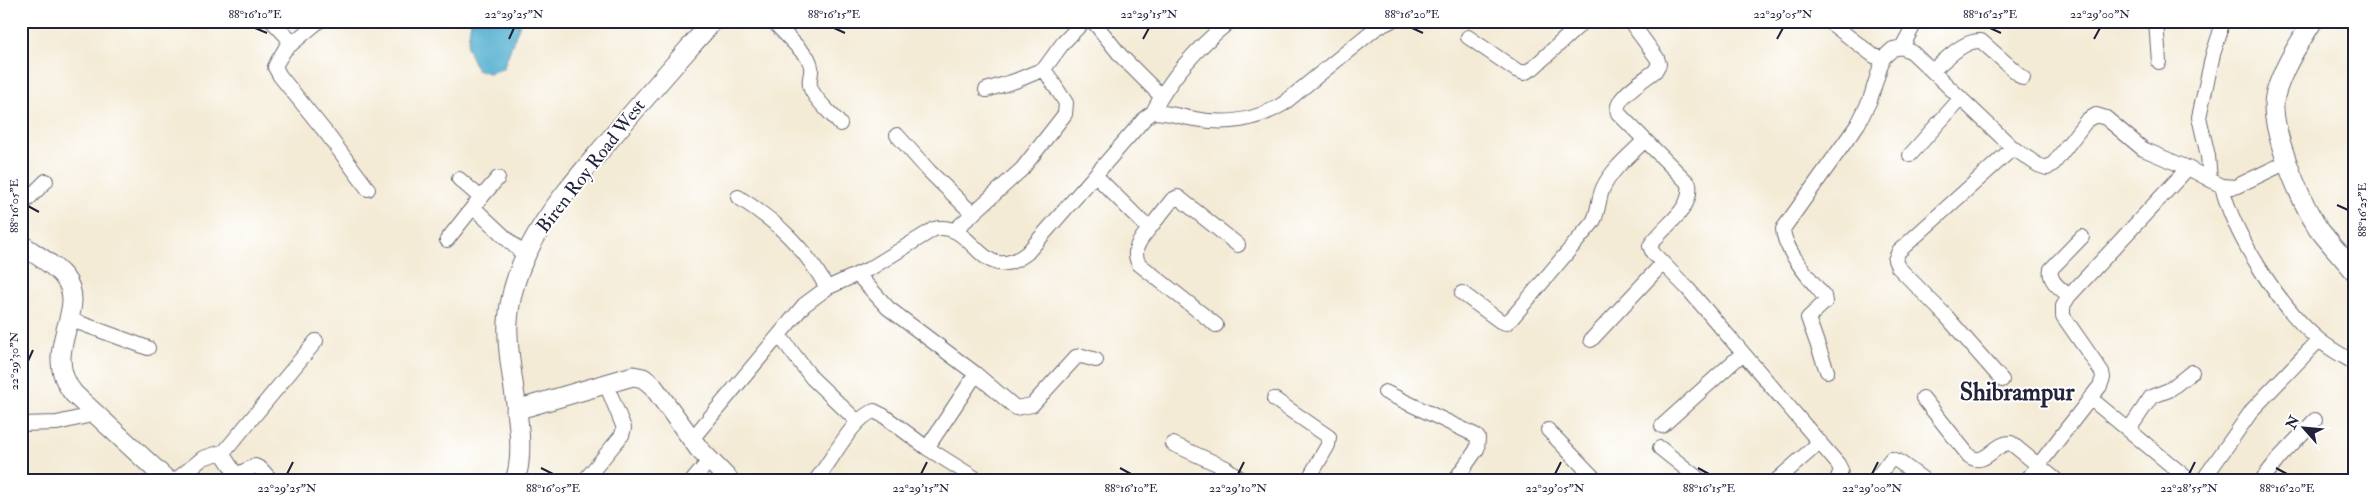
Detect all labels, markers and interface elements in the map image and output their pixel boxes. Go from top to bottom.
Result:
text: 88°16'10"E [228,7,282,22]
text: 22°29'25"N [484,7,544,22]
text: 88°16'15"E [808,7,860,22]
text: 22°29'15"N [1120,7,1178,22]
text: 88°16'20"E [1385,7,1440,22]
text: 22°29'05"N [1753,7,1813,22]
text: 88°16'25"E [1963,7,2017,22]
text: 22°29'00"N [2070,7,2130,22]
street label: Biren Roy Road West [531,94,651,238]
text: 88°16'05"E [7,179,22,233]
text: 88°16'25"E [2355,183,2370,237]
text: 22°29'30"N [7,332,22,390]
district label: Shibrampur [1960,377,2075,408]
north arrow [2278,404,2328,454]
text: N [2282,412,2303,433]
text: 22°29'25"N [257,481,317,496]
text: 88°16'05"E [526,481,580,496]
text: 22°29'15"N [892,481,950,496]
text: 88°16'10"E [1104,481,1158,496]
text: 22°29'10"N [1209,481,1267,496]
text: 22°29'05"N [1525,481,1585,496]
text: 88°16'15"E [1683,481,1735,496]
text: 22°29'00"N [1842,481,1902,496]
text: 22°28'55"N [2160,481,2218,496]
text: 88°16'20"E [2260,481,2315,496]

